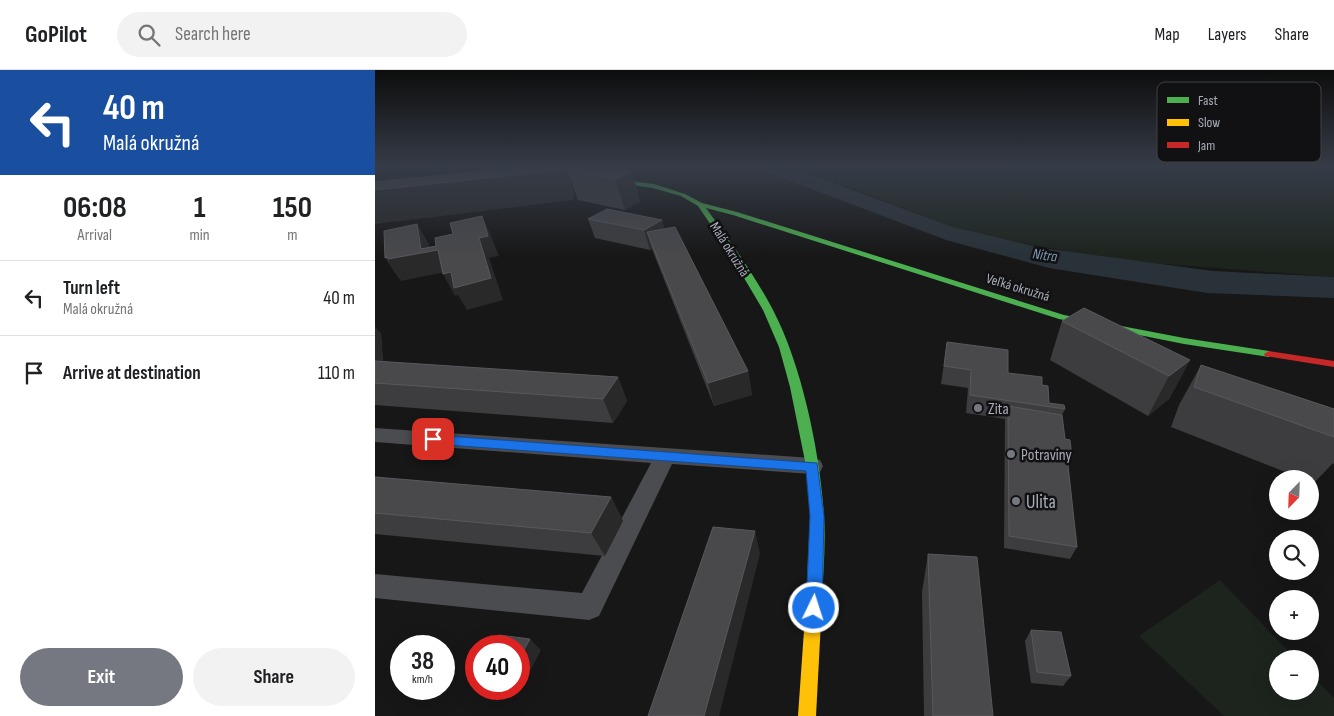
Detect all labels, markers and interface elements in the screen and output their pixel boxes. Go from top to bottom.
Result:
search box [117,12,467,57]
text: GoPilot [25,20,87,49]
icon: search [135,21,163,49]
text: Search here [175,23,251,46]
text: Map [1155,24,1180,45]
text: Layers [1208,24,1247,45]
text: Share [1275,24,1309,45]
legend [1157,82,1321,162]
text: 40 m [103,87,165,130]
icon: left [20,90,85,155]
text: Fast [1198,92,1218,109]
text: Slow [1198,114,1220,131]
text: Malá okružná [103,130,199,157]
text: Jam [1197,137,1215,154]
text: 06:08 [63,190,127,226]
text: 1 [194,190,206,226]
text: 150 [273,190,312,226]
street label: Malá okružná [706,219,753,280]
text: Arrival [78,226,112,245]
text: min [190,226,210,245]
text: m [287,226,297,245]
water label: Nitra [1031,244,1059,267]
street label: Veľká okružná [984,270,1052,305]
text: Turn left [63,277,120,300]
icon: left [20,284,48,312]
text: 40 m [323,287,355,310]
text: Malá okružná [63,300,133,319]
icon: arrive [20,359,48,387]
text: Arrive at destination [63,362,201,385]
text: 110 m [318,362,355,385]
place label: Zita [988,400,1009,419]
marker: Zita [972,402,984,414]
pin [412,418,454,460]
icon: arrive [419,425,447,453]
place label: Potraviny [1021,446,1072,465]
marker: Potraviny [1005,448,1017,460]
north arrow [1269,470,1319,520]
map controls [1269,470,1319,700]
place label: Ulita [1026,491,1056,514]
marker: Ulita [1010,495,1022,507]
button: search [1269,530,1319,580]
position arrow [787,581,839,633]
button: + [1269,590,1319,640]
speed limit sign: 40 [465,635,530,700]
text: 38 [411,646,434,677]
button: Exit [20,648,183,706]
button: Share [193,648,355,706]
button: − [1269,650,1319,700]
text: km/h [412,672,433,687]

